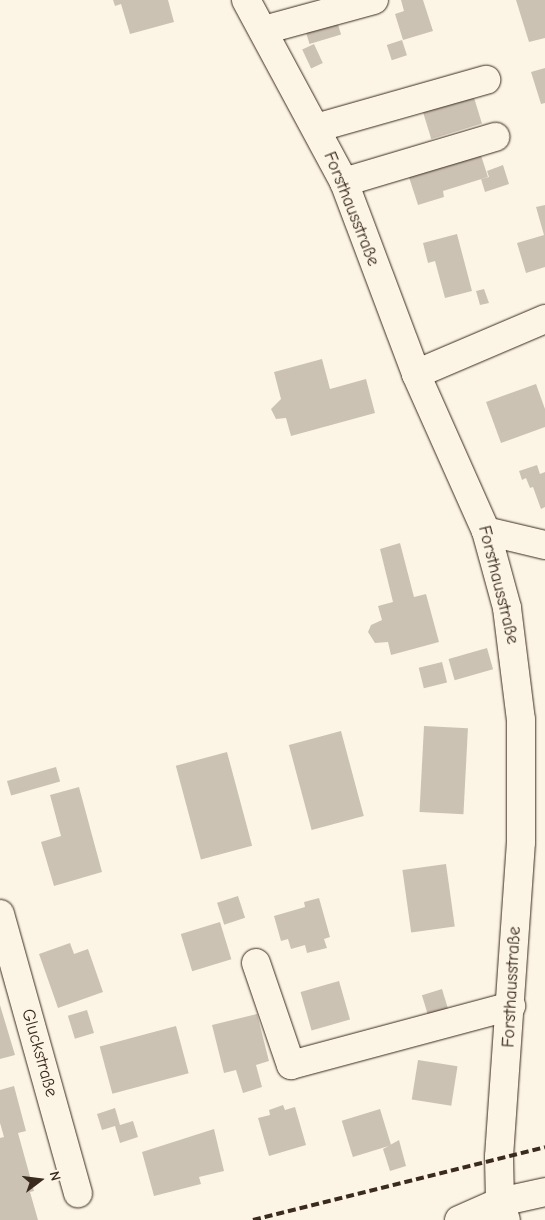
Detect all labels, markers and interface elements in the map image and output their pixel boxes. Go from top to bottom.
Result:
street label: Forsthausstraße [318,149,384,269]
street label: Forsthausstraße [473,523,523,647]
street label: Forsthausstraße [498,926,526,1048]
street label: Gluckstraße [16,1006,62,1100]
north arrow [15,1155,65,1205]
text: N [46,1169,64,1183]

